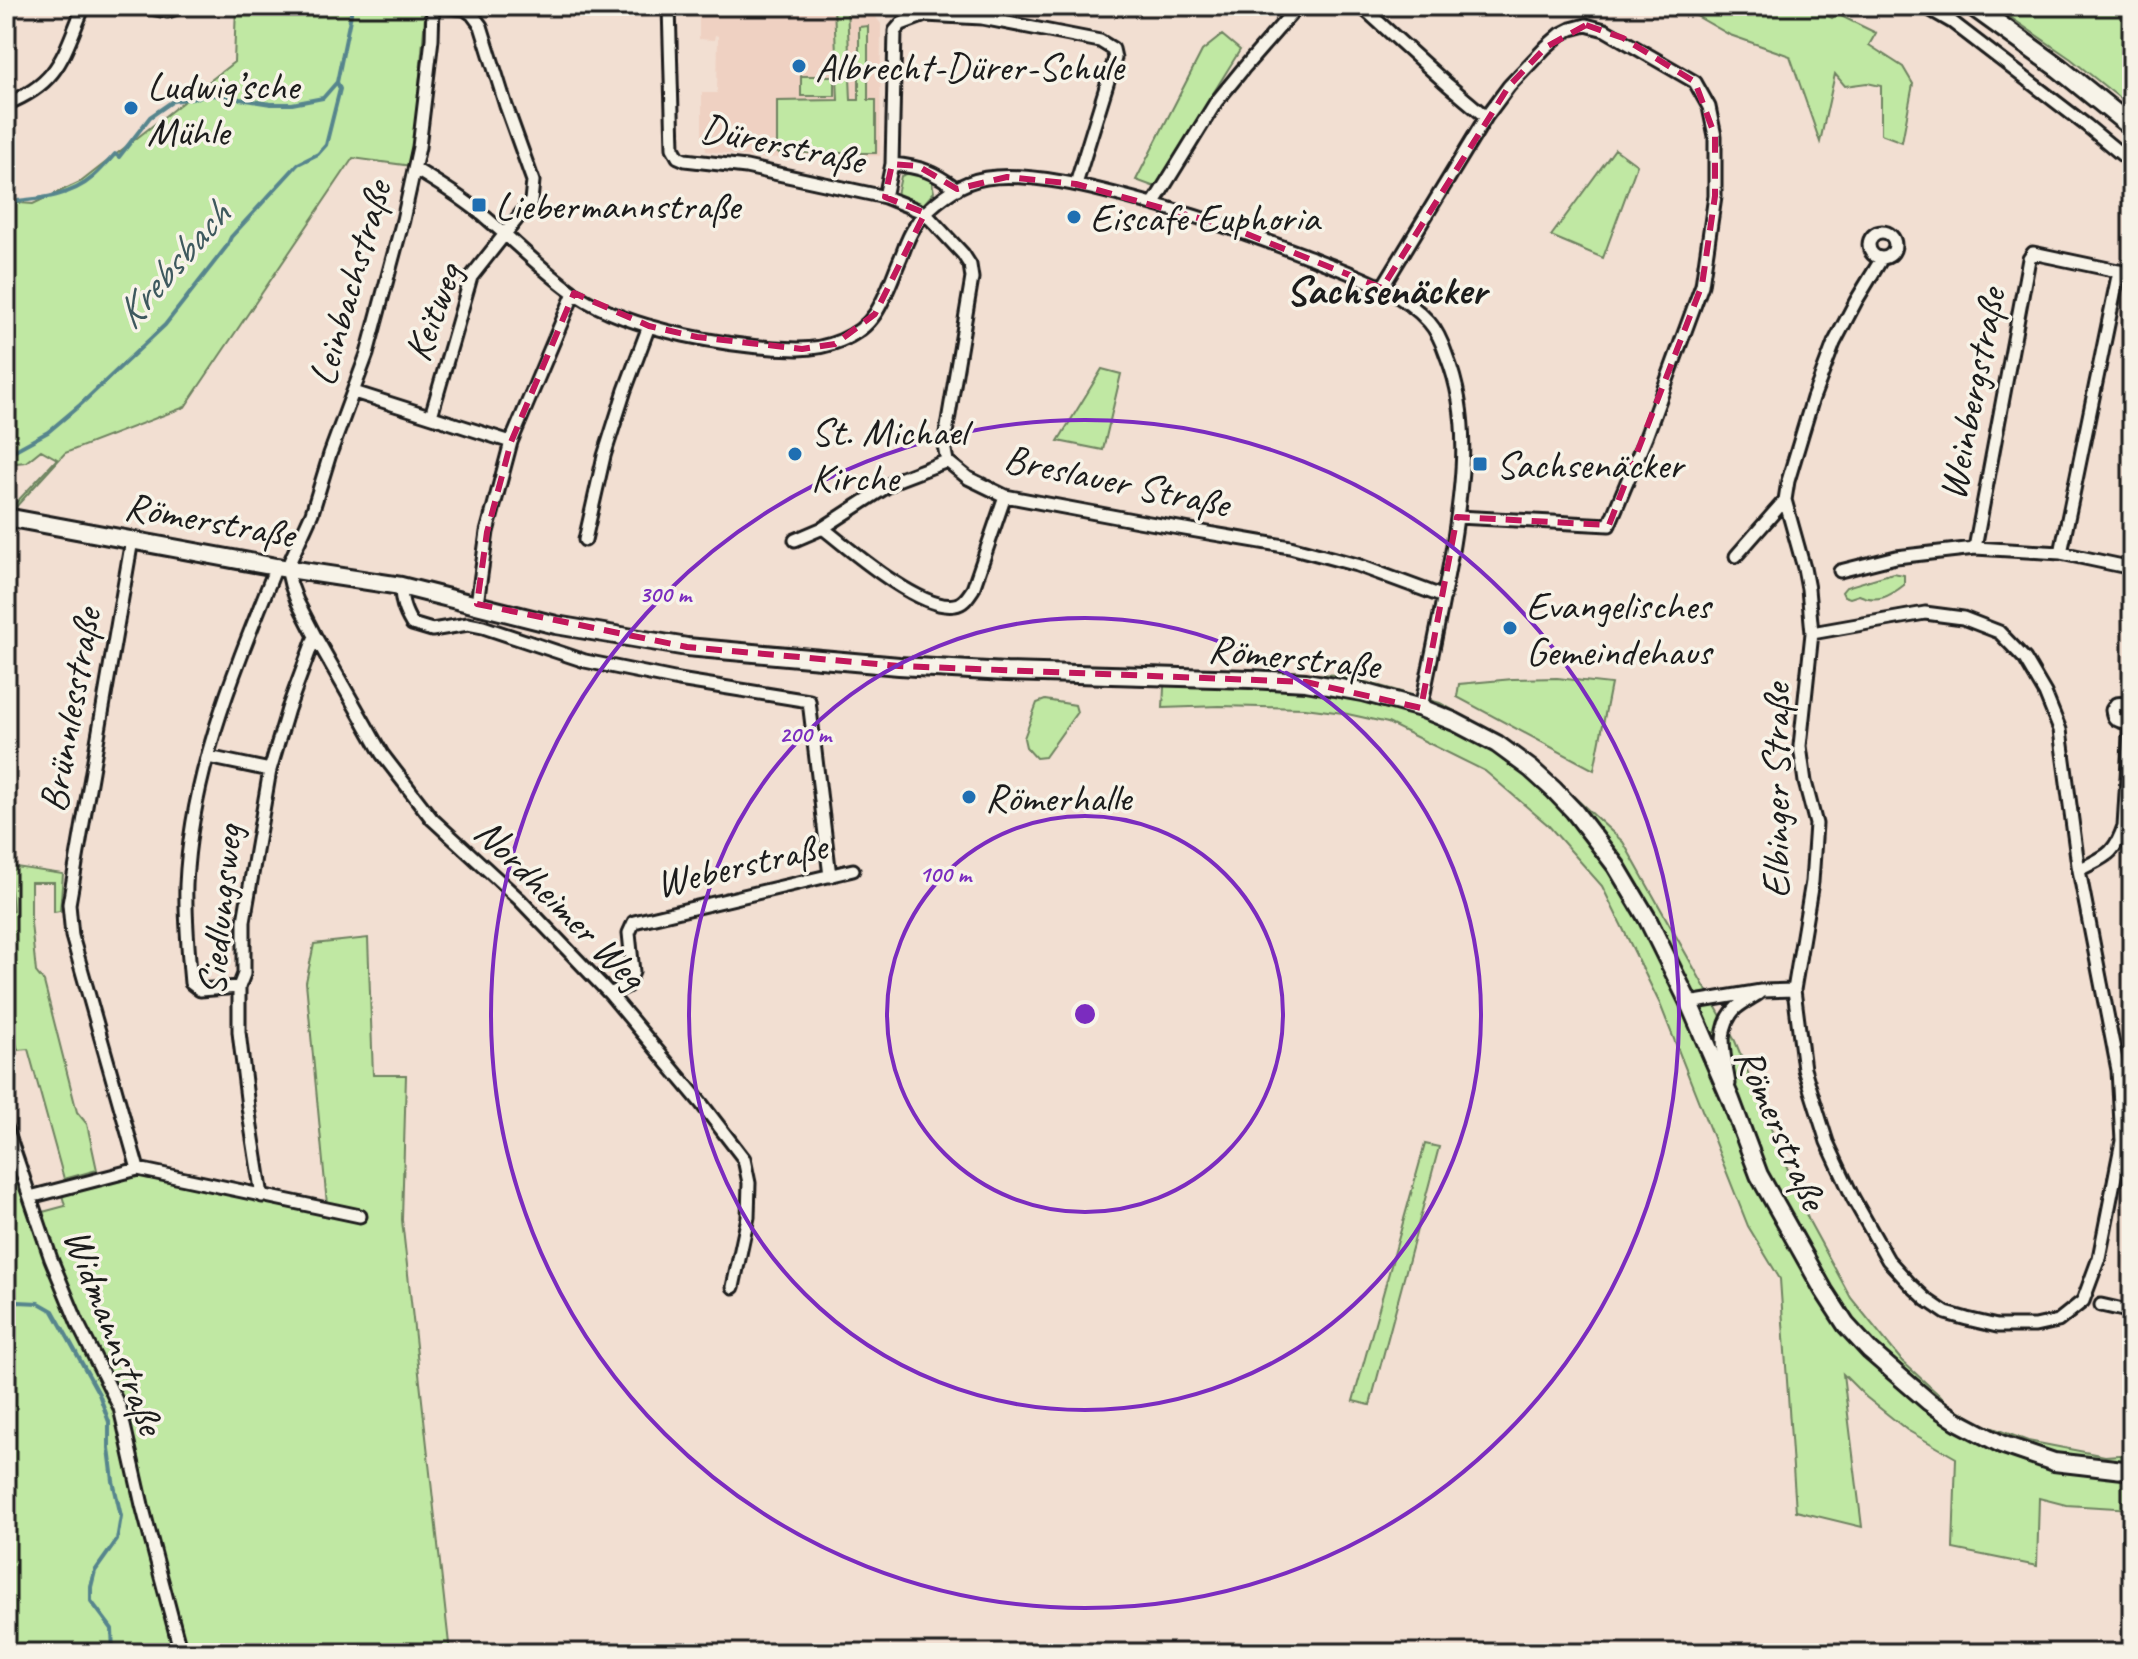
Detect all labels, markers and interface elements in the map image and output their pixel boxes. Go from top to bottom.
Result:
place label: Albrecht-Dürer-Schule [815,42,1127,92]
marker: Albrecht-Dürer-Schule [790,57,808,75]
place label: Ludwig’sche Mühle [147,61,302,157]
marker: Ludwig’sche Mühle [122,99,140,117]
street label: Dürerstraße [696,102,872,186]
street label: Leinbachstraße [297,172,404,391]
place label: Liebermannstraße [495,181,743,231]
water label: Krebsbach [103,188,244,339]
place label: Eiscafe Euphoria [1090,193,1322,243]
marker: Liebermannstraße [470,196,488,214]
marker: Eiscafe Euphoria [1065,208,1083,226]
street label: Keitweg [392,254,474,368]
district label: Sachsenäcker [1286,264,1491,317]
street label: Weinbergstraße [1927,281,2018,504]
place label: St. Michael Kirche [811,407,973,503]
street label: Breslauer Straße [1000,433,1237,530]
place label: Sachsenäcker [1496,440,1687,490]
marker: St. Michael Kirche [786,445,804,463]
marker: Sachsenäcker [1471,455,1489,473]
street label: Römerstraße [121,480,302,560]
text: 300 m [639,579,693,609]
place label: Evangelisches Gemeindehaus [1526,581,1714,677]
street label: Brünnlesstraße [28,602,113,816]
marker: Evangelisches Gemeindehaus [1501,619,1519,637]
street label: Römerstraße [1206,623,1385,691]
street label: Elbinger Straße [1751,681,1801,898]
text: 200 m [779,719,833,749]
place label: Römerhalle [985,773,1134,823]
marker: Römerhalle [960,788,978,806]
street label: Nordheimer Weg [464,807,659,1002]
street label: Siedlungsweg [186,820,254,998]
street label: Weberstraße [651,820,834,909]
text: 100 m [919,859,973,889]
centre of rings [1071,1000,1099,1028]
street label: Römerstraße [1723,1040,1840,1220]
street label: Widmannstraße [52,1221,177,1444]

